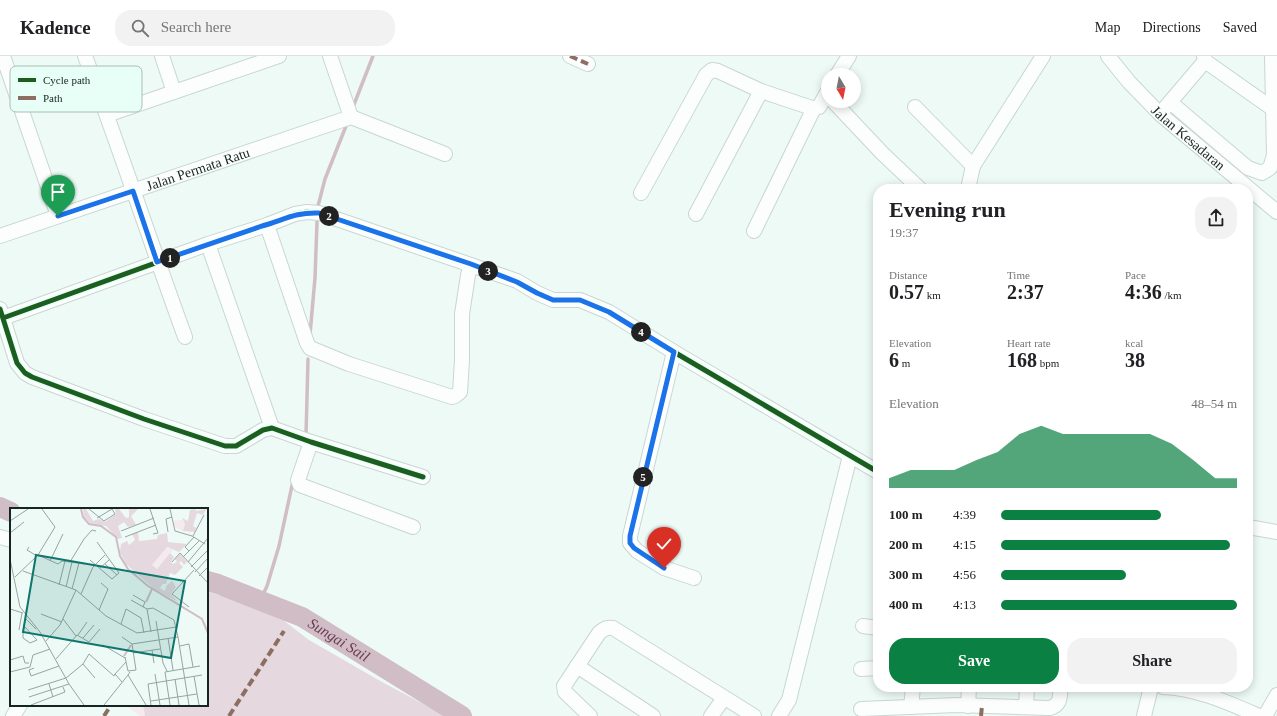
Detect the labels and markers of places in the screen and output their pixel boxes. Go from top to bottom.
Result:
pin [41,175,75,216]
pin: 2 [319,206,339,226]
pin: 1 [160,248,180,268]
pin: 3 [478,261,498,281]
pin: 4 [631,322,651,342]
pin: 5 [633,467,653,487]
pin [647,527,681,568]

